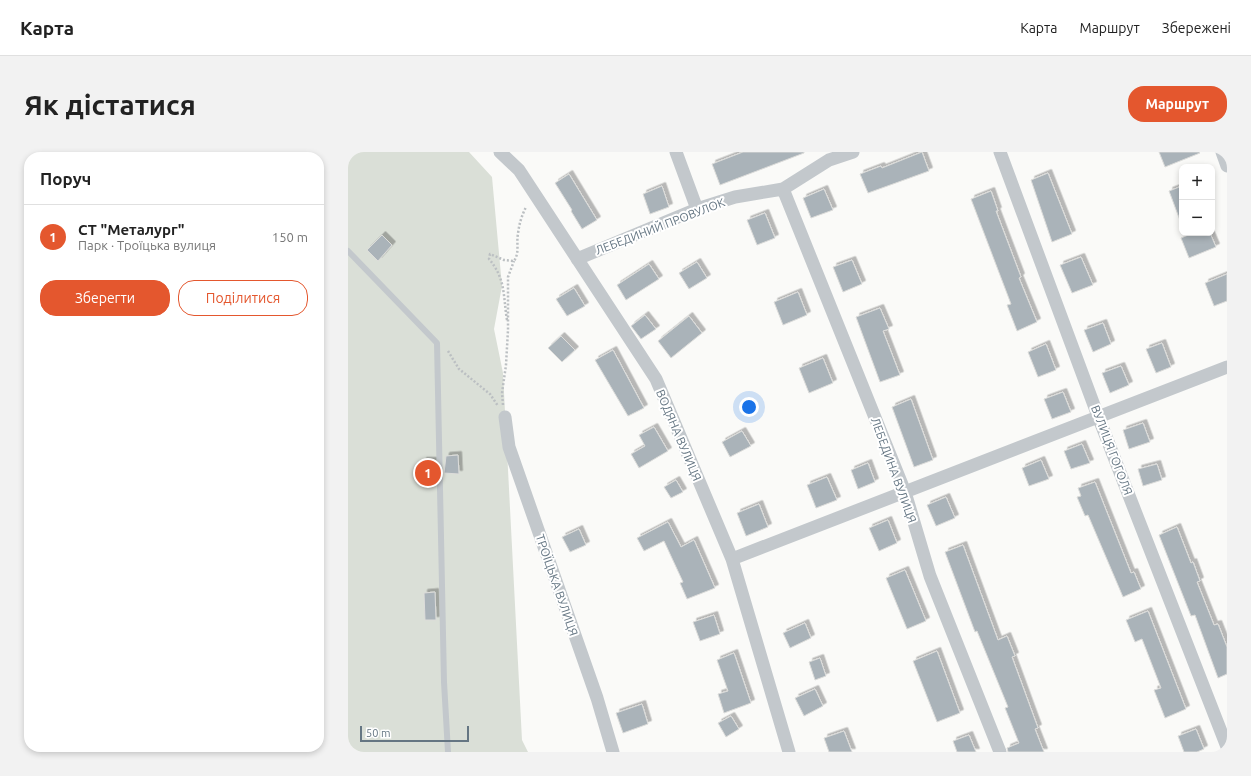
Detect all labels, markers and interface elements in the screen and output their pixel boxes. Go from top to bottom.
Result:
text: Карта [20,17,74,39]
text: Карта [1020,20,1057,36]
text: Маршрут [1079,20,1140,36]
text: Збережені [1162,20,1231,36]
button: Маршрут [1128,86,1227,122]
text: Як дістатися [24,89,196,120]
map controls [1179,164,1215,236]
button: + [1179,164,1215,200]
text: Поруч [40,169,91,188]
street label: ЛЕБЕДИНИЙ ПРОВУЛОК [593,195,727,257]
button: − [1179,200,1215,236]
text: СТ "Металург" [78,221,184,238]
text: 1 [49,230,57,244]
text: 150 m [272,230,308,244]
text: Парк · Троїцька вулиця [78,238,216,252]
button: Зберегти [40,280,170,316]
button: Поділитися [178,280,308,316]
street label: ВОДЯНА ВУЛИЦЯ [654,387,704,483]
your location [739,397,759,417]
street label: ВУЛИЦЯ ГОГОЛЯ [1089,403,1135,497]
street label: ЛЕБЕДИНА ВУЛИЦЯ [869,415,919,525]
pin: 1 [415,458,441,488]
street label: ТРОЇЦЬКА ВУЛИЦЯ [534,533,580,637]
scale bar [360,724,469,743]
text: 50 m [366,727,390,739]

